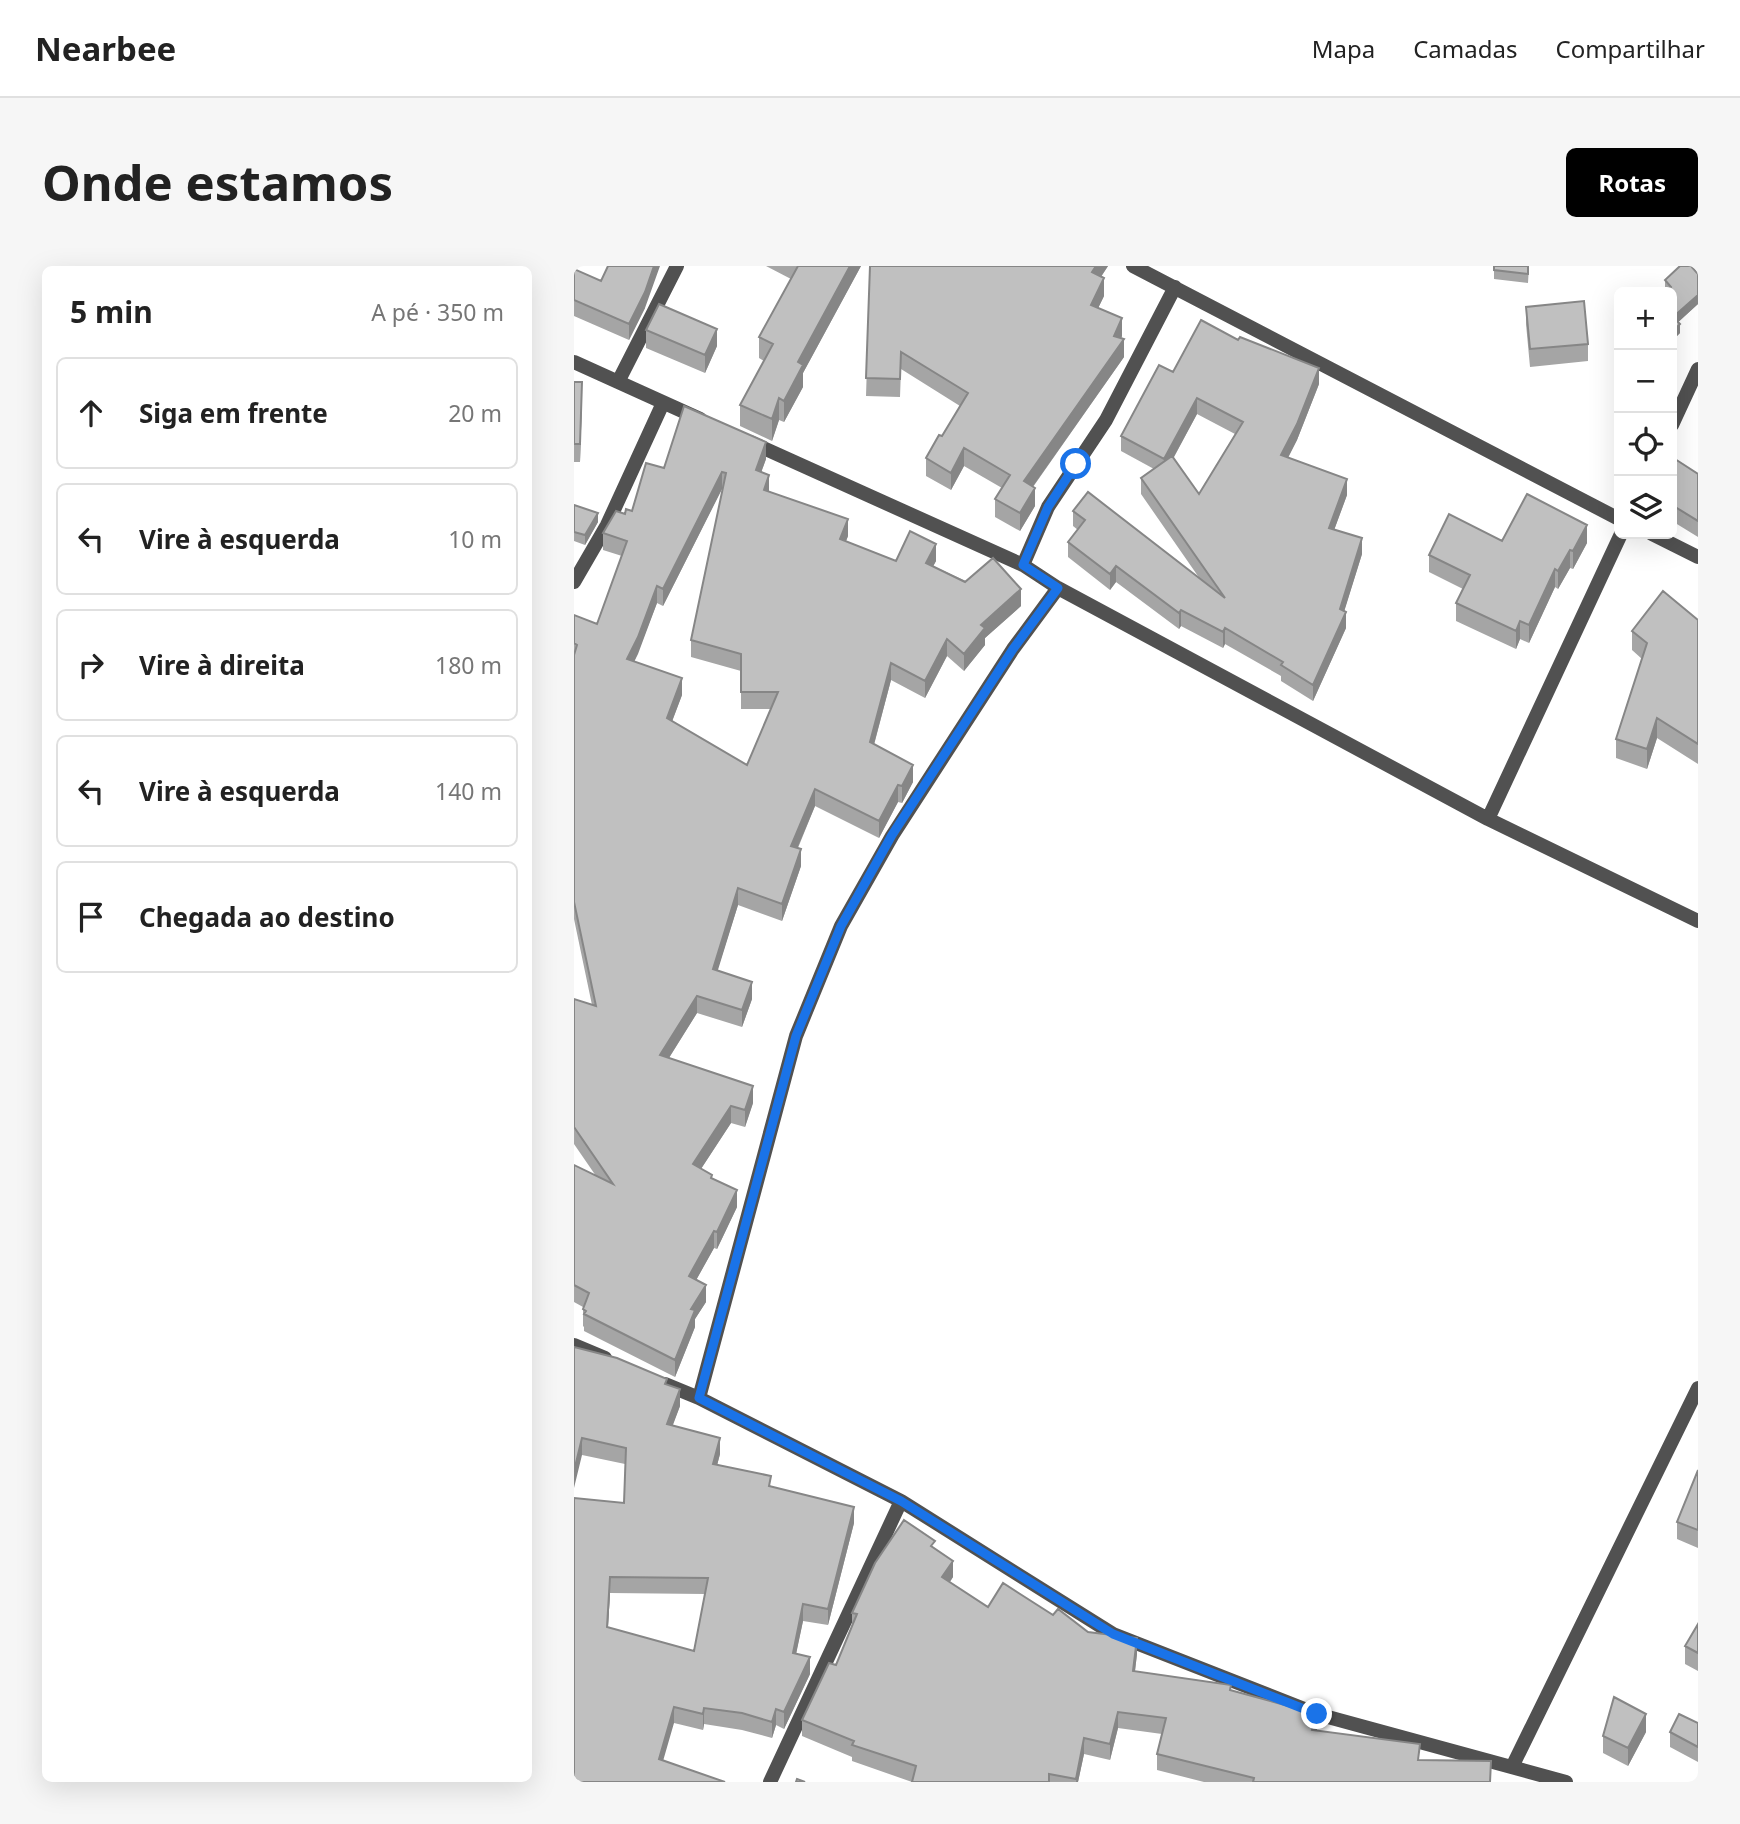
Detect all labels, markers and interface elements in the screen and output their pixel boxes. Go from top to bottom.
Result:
text: Nearbee [35,26,176,71]
text: Mapa [1312,32,1375,65]
text: Camadas [1413,32,1517,65]
text: Compartilhar [1555,32,1705,65]
button: Rotas [1566,148,1698,217]
text: Onde estamos [42,149,393,215]
map controls [1614,287,1677,539]
button: + [1614,287,1677,350]
text: 5 min [70,291,153,332]
text: A pé · 350 m [371,296,504,328]
button: − [1614,350,1677,413]
icon: ahead [72,394,110,432]
text: Siga em frente [139,395,328,431]
text: 20 m [448,397,502,429]
button: locate [1614,413,1677,476]
route start [1060,448,1091,479]
button: layers [1614,476,1677,539]
icon: left [72,520,110,558]
text: Vire à esquerda [139,521,340,557]
text: 10 m [448,523,502,555]
icon: right [72,646,110,684]
text: Vire à direita [139,647,305,683]
text: 180 m [435,649,502,681]
icon: left [72,772,110,810]
text: Vire à esquerda [139,773,340,809]
text: 140 m [435,775,502,807]
icon: arrive [72,898,110,936]
text: Chegada ao destino [139,899,395,935]
route end [1301,1698,1332,1729]

